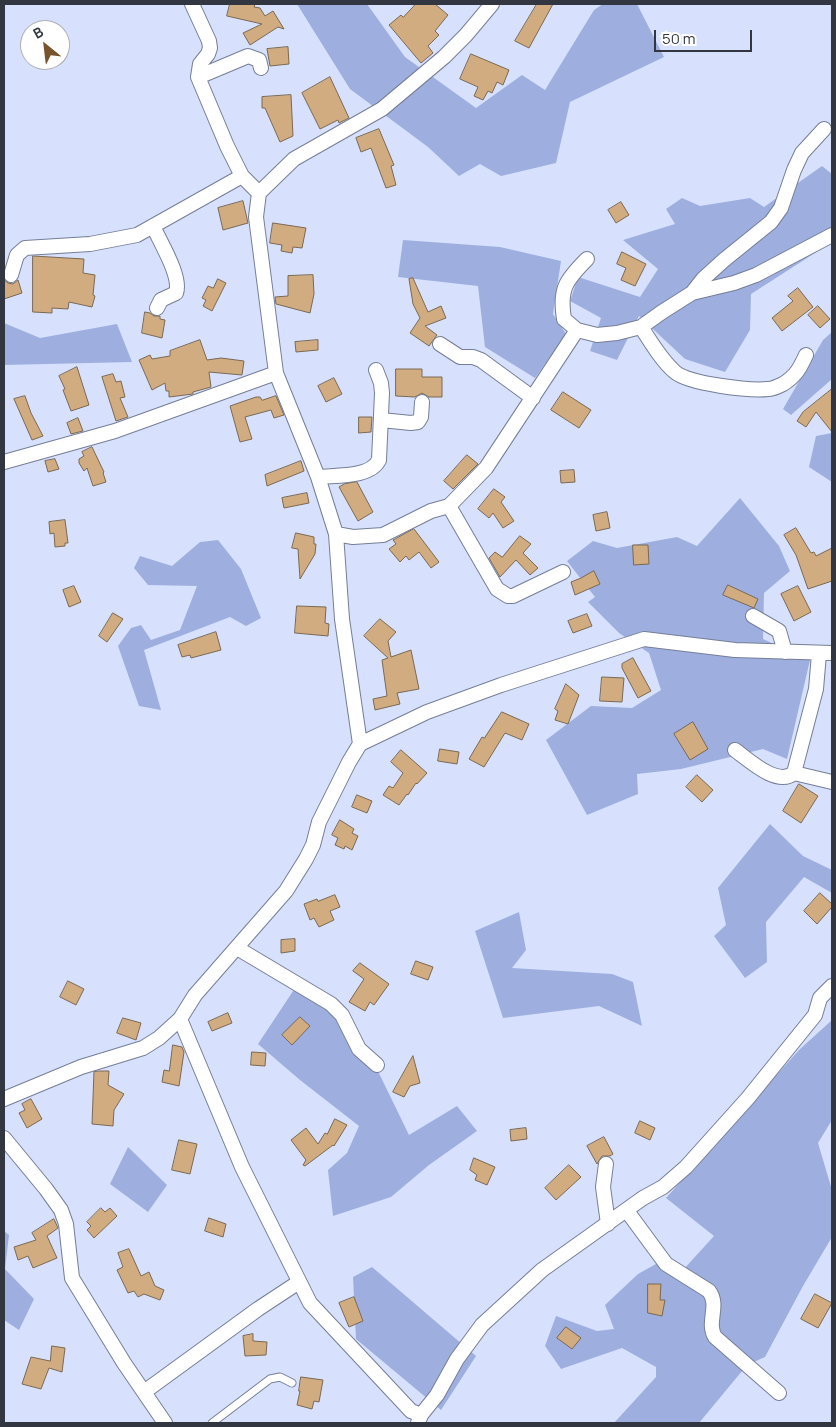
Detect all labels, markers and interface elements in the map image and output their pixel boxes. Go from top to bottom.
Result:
north arrow [20,20,70,70]
scale bar [656,20,754,52]
text: B [29,22,46,43]
text: 50 m [662,28,696,49]

